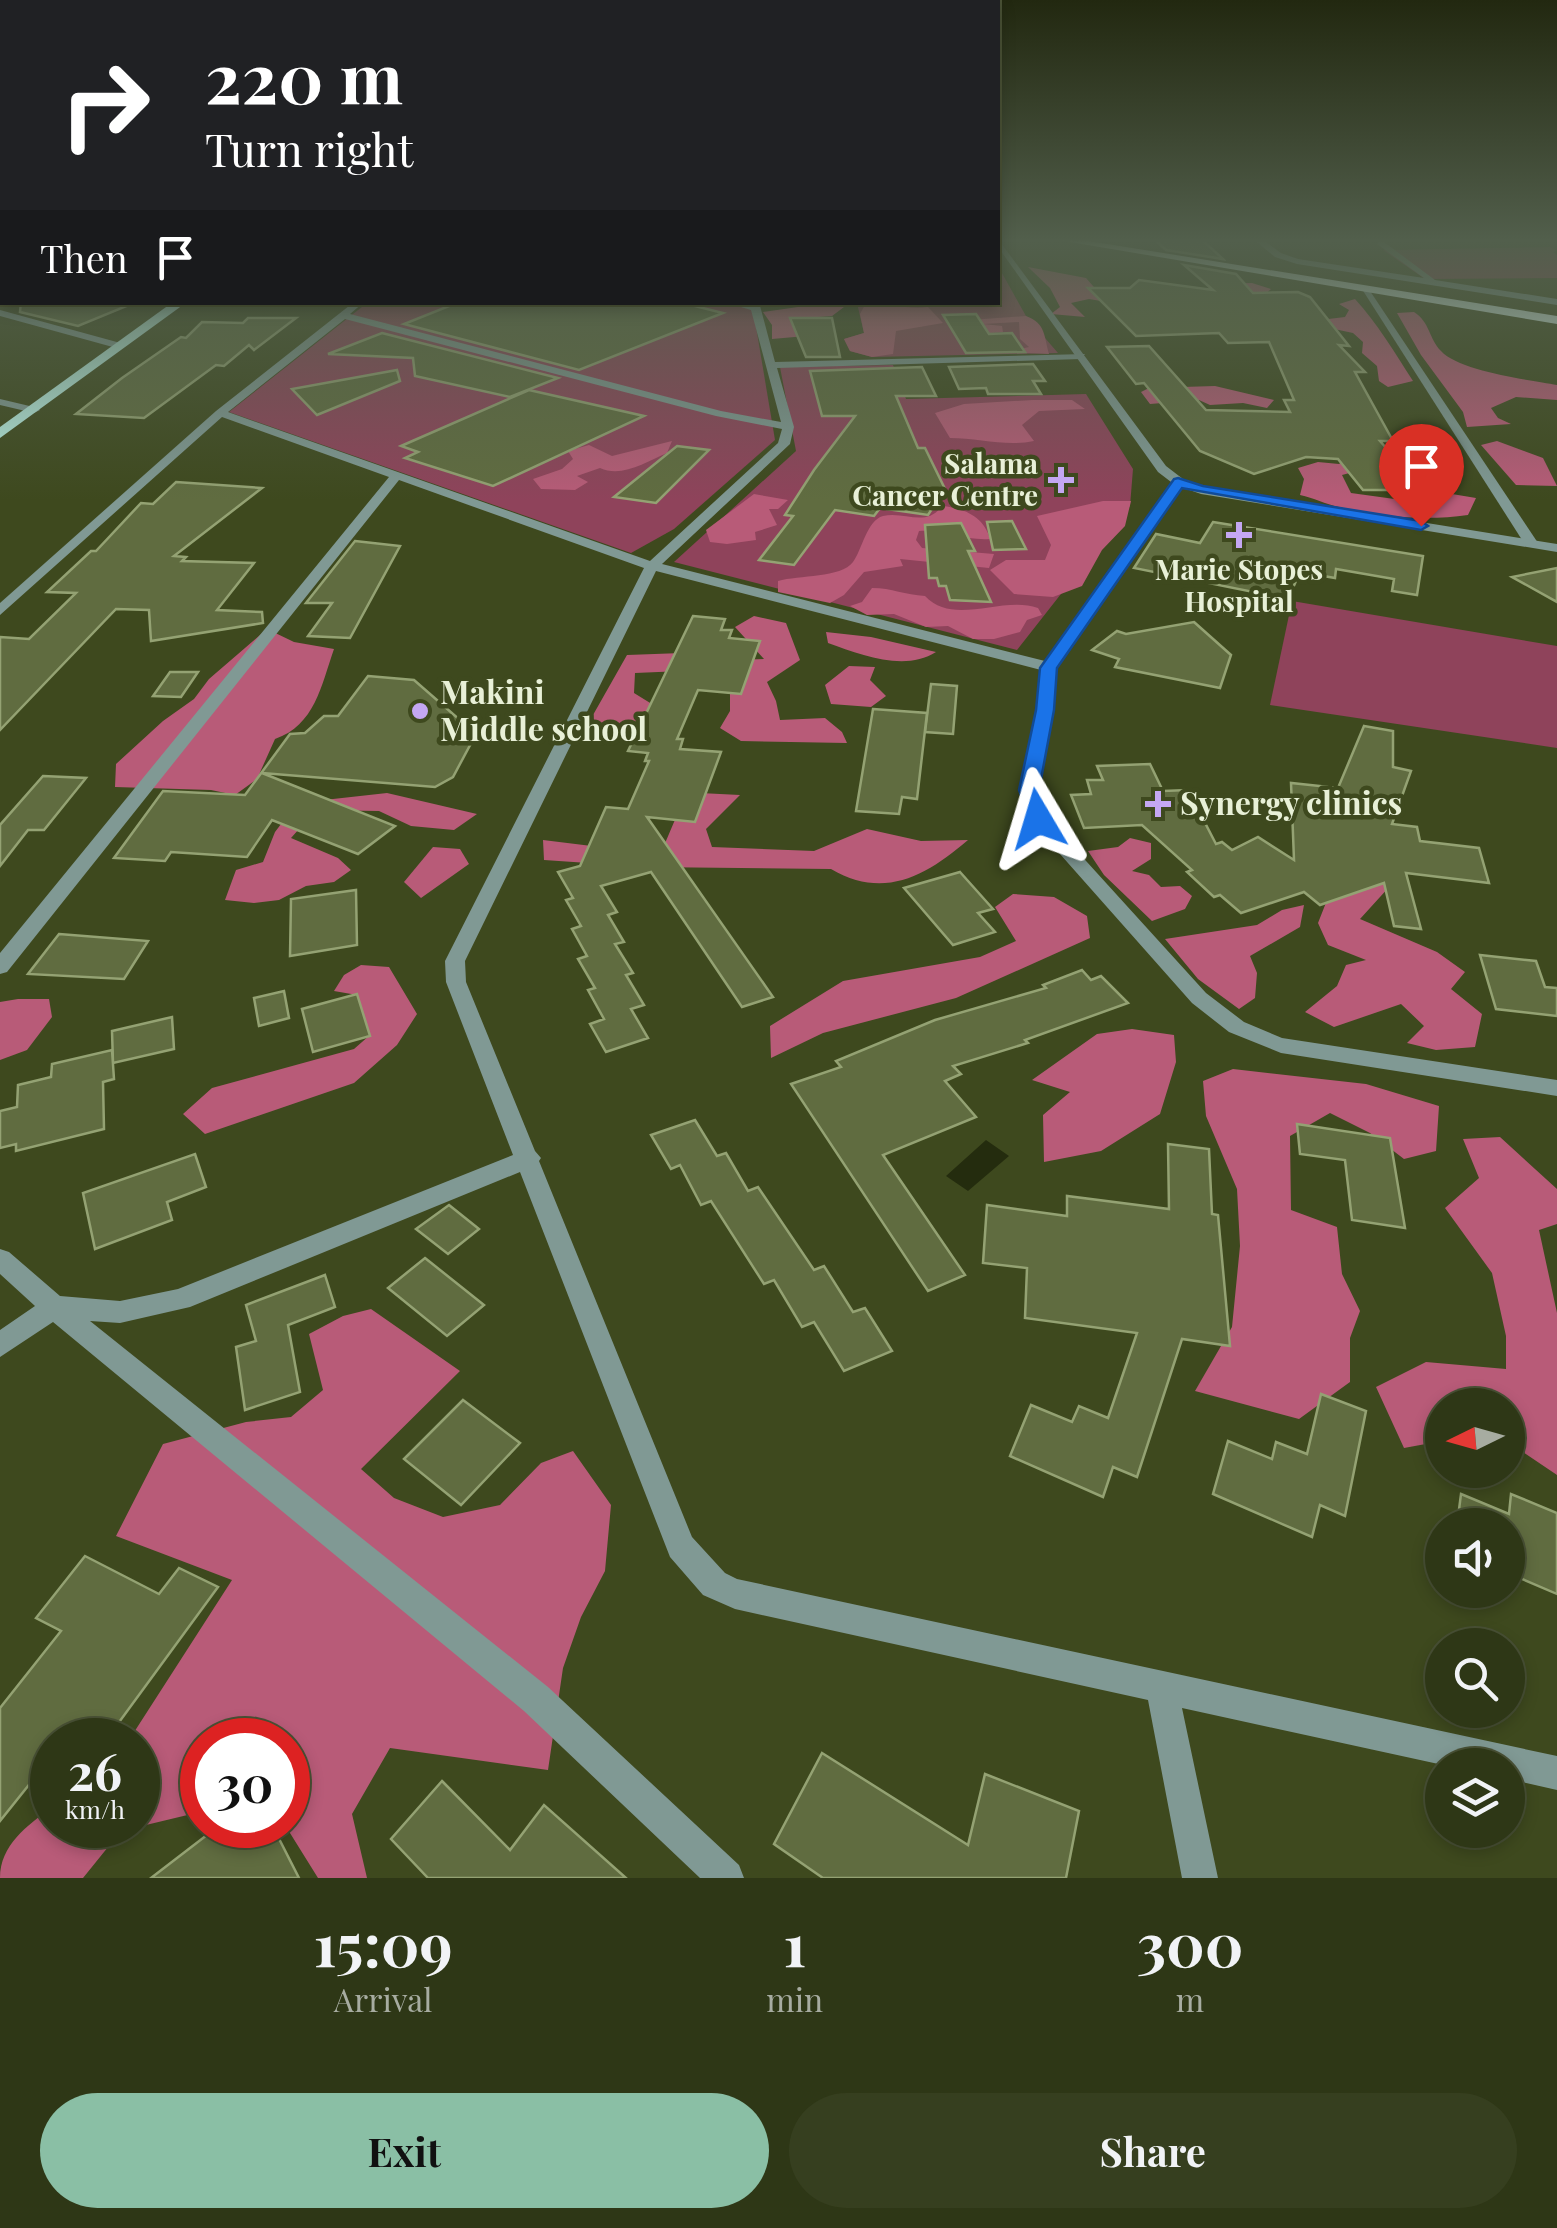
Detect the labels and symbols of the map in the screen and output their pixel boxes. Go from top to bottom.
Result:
pin [1379,424,1464,527]
place label: Salama Cancer Centre [852,444,1038,513]
marker: Salama Cancer Centre [1048,467,1074,493]
marker: Marie Stopes Hospital [1226,522,1252,548]
place label: Marie Stopes Hospital [1155,550,1323,619]
place label: Makini Middle school [440,669,647,749]
marker: Makini Middle school [409,700,431,722]
position arrow [986,767,1090,871]
place label: Synergy clinics [1180,780,1402,823]
marker: Synergy clinics [1145,791,1171,817]
north arrow [1425,1388,1525,1488]
speed limit sign: 30 [180,1718,310,1848]

